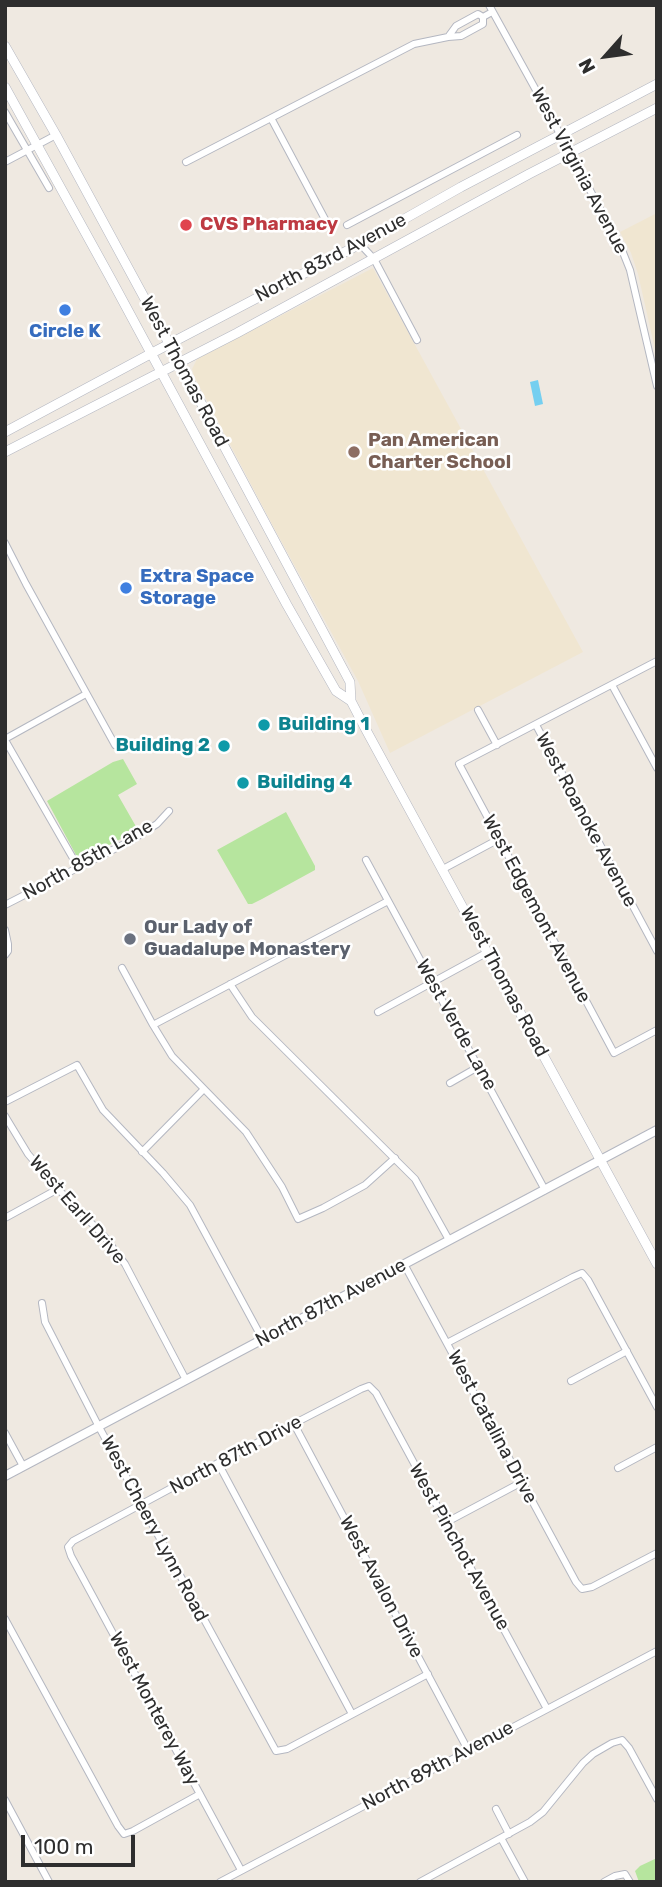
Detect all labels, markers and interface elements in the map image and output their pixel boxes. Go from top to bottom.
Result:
north arrow [571,21,641,91]
text: N [574,55,600,78]
street label: West Virginia Avenue [526,84,632,258]
street label: North 83rd Avenue [251,208,411,308]
place label: CVS Pharmacy [200,214,338,236]
marker: CVS Pharmacy [178,217,194,233]
street label: West Thomas Road [135,293,233,451]
marker: Circle K [57,302,73,318]
place label: Circle K [29,321,101,343]
place label: Pan American Charter School [368,430,511,474]
marker: Pan American Charter School [346,444,362,460]
place label: Extra Space Storage [140,566,254,610]
marker: Extra Space Storage [118,580,134,596]
place label: Building 1 [278,714,370,736]
marker: Building 1 [256,717,272,733]
street label: West Roanoke Avenue [530,729,642,911]
place label: Building 2 [115,735,210,757]
marker: Building 2 [216,738,232,754]
place label: Building 4 [257,772,352,794]
marker: Building 4 [235,775,251,791]
street label: West Edgemont Avenue [477,811,595,1007]
street label: North 85th Lane [19,815,157,905]
street label: West Thomas Road [455,903,553,1061]
place label: Our Lady of Guadalupe Monastery [144,917,351,961]
marker: Our Lady of Guadalupe Monastery [122,931,138,947]
street label: West Verde Lane [411,956,501,1094]
street label: West Earll Drive [24,1151,130,1269]
street label: North 87th Avenue [252,1254,410,1352]
street label: West Catalina Drive [442,1347,542,1507]
street label: North 87th Drive [166,1411,306,1499]
street label: West Cheery Lynn Road [95,1432,213,1626]
street label: West Pinchot Avenue [404,1460,514,1634]
street label: West Avalon Drive [334,1512,428,1662]
street label: West Monterey Way [104,1628,204,1790]
street label: North 89th Avenue [358,1716,518,1816]
scale bar [24,1820,138,1864]
text: 100 m [34,1834,93,1859]

